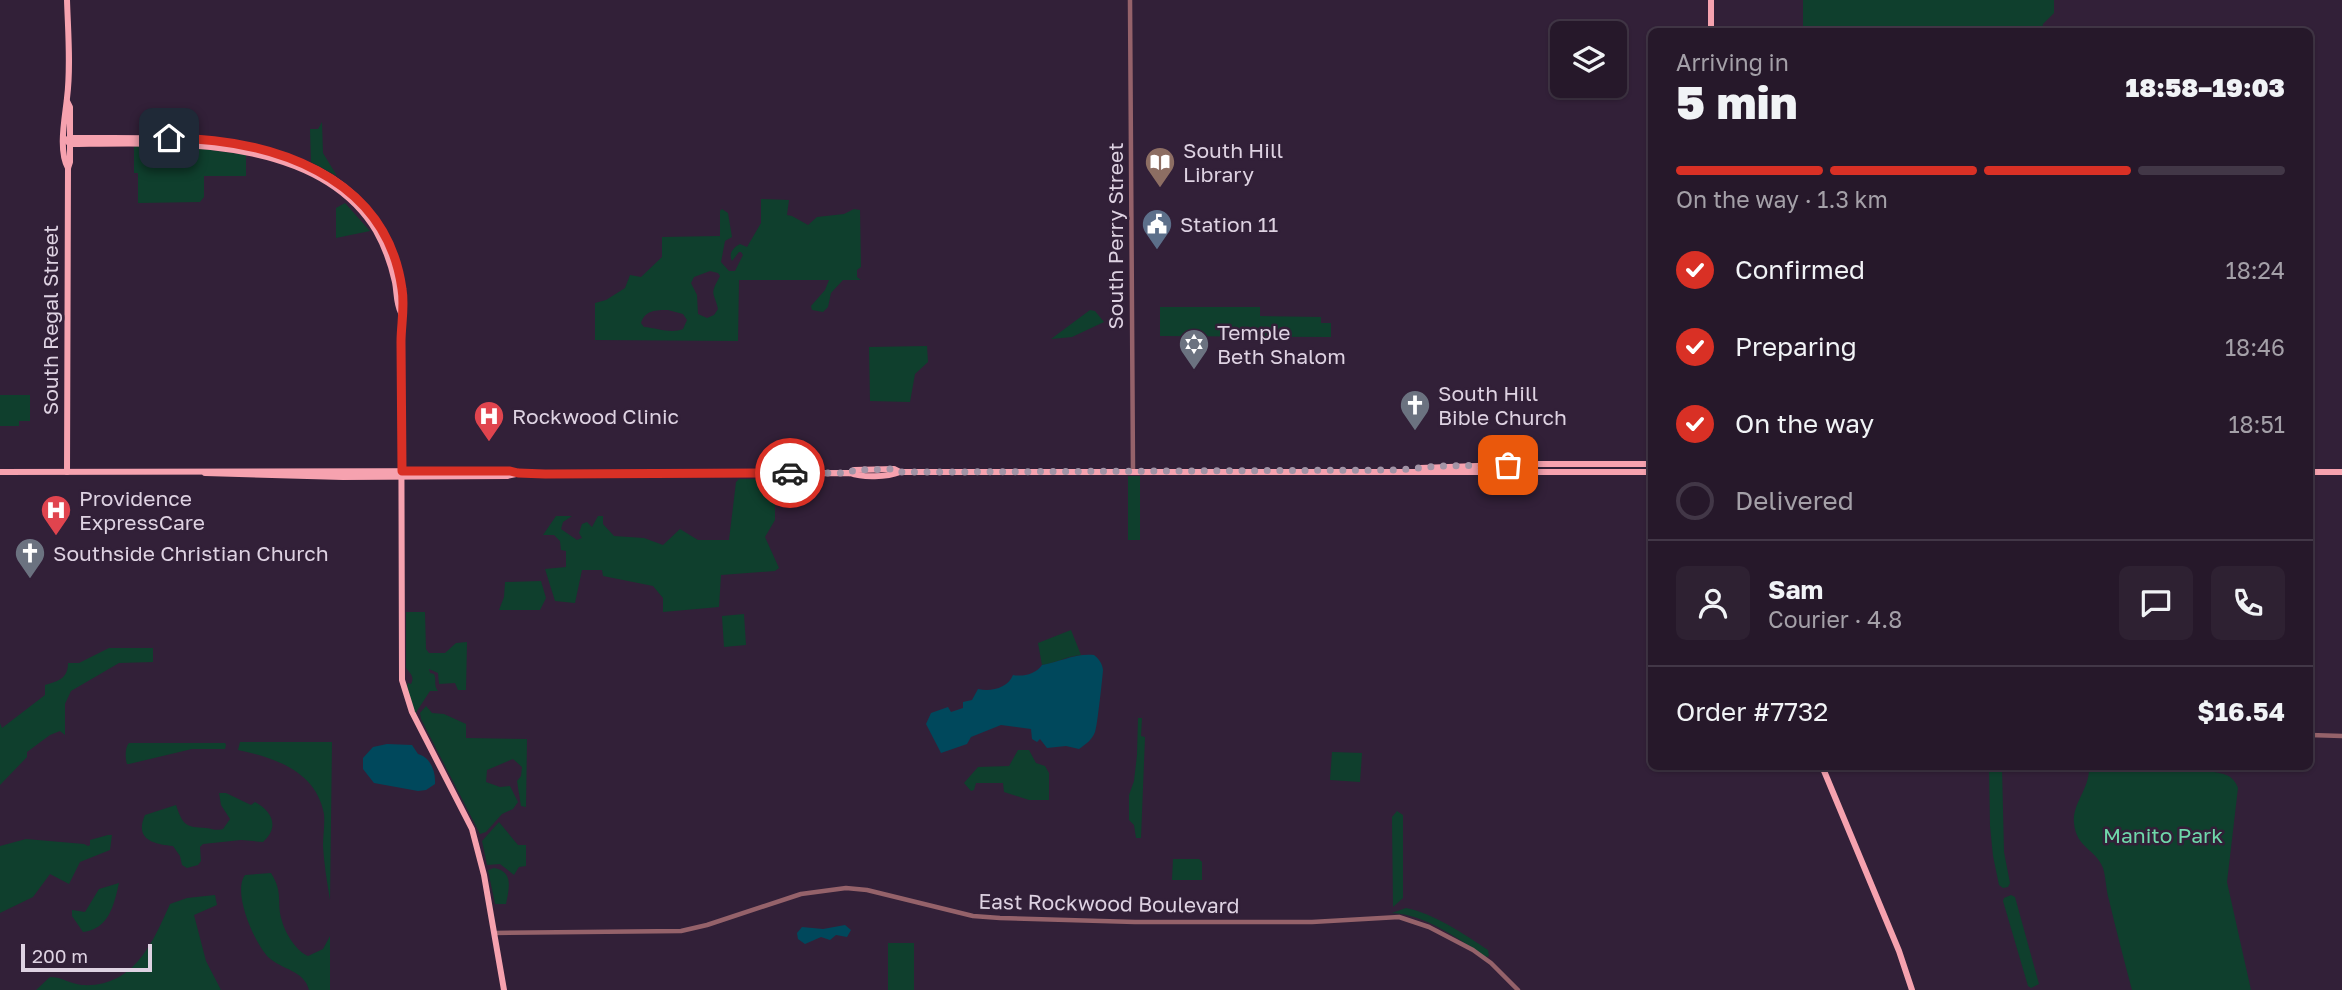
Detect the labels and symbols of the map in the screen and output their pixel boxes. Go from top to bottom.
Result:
pin [139,108,199,168]
place label: South Hill Library [1183,137,1283,187]
street label: South Perry Street [1102,142,1128,330]
library icon: South Hill Library [1143,145,1177,189]
public building icon: Station 11 [1140,207,1174,251]
place label: Station 11 [1180,211,1278,237]
street label: South Regal Street [37,225,63,415]
place label: Temple Beth Shalom [1217,319,1346,369]
synagogue icon: Temple Beth Shalom [1177,327,1211,371]
place label: South Hill Bible Church [1438,380,1567,430]
church icon: South Hill Bible Church [1398,388,1432,432]
hospital icon: Rockwood Clinic [472,399,506,443]
place label: Rockwood Clinic [512,403,679,429]
pin [1478,435,1538,495]
courier [755,438,825,508]
place label: Providence ExpressCare [79,485,205,535]
hospital icon: Providence ExpressCare [39,493,73,537]
church icon: Southside Christian Church [13,536,47,580]
place label: Southside Christian Church [53,540,329,566]
park label: Manito Park [2103,822,2223,848]
street label: East Rockwood Boulevard [978,888,1240,918]
scale bar [21,941,152,973]

